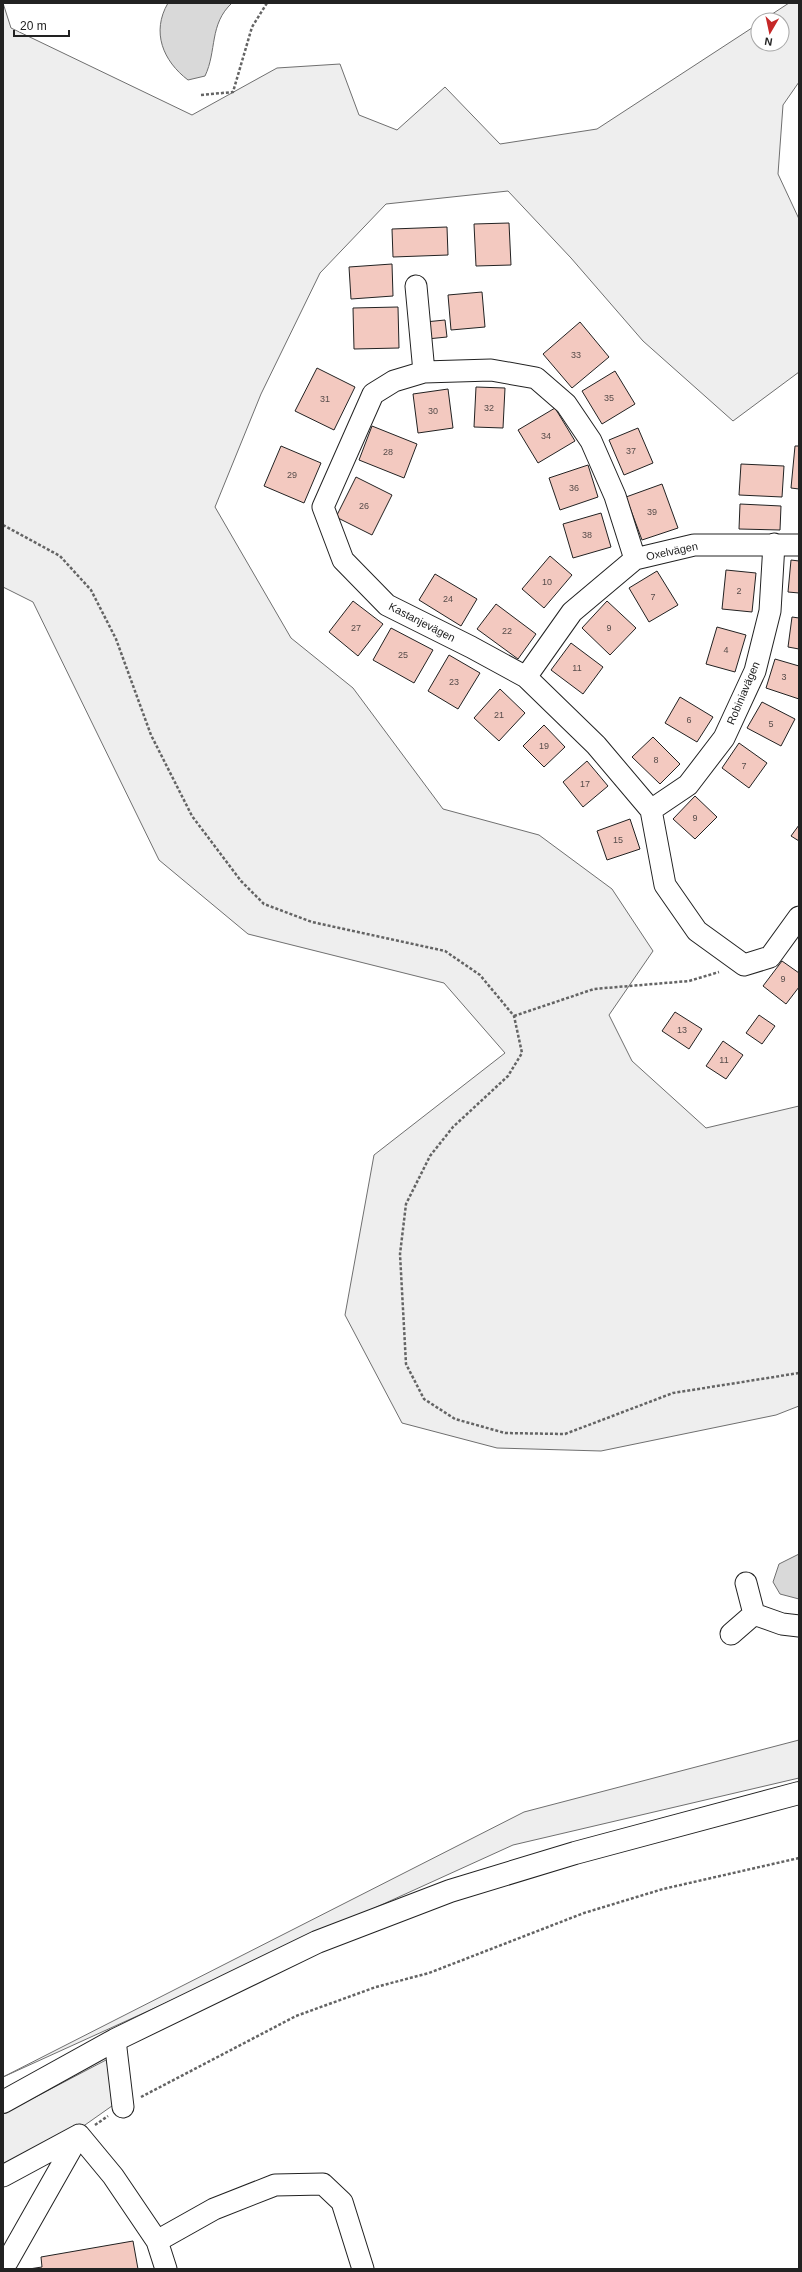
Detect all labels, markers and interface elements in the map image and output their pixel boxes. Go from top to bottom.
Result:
scale bar [14,12,69,38]
north arrow [750,12,790,52]
text: 20 m [20,19,47,33]
text: N [764,35,773,48]
house number: 33 [571,350,581,360]
house number: 35 [604,393,614,403]
house number: 31 [320,394,330,404]
house number: 32 [484,403,494,413]
house number: 30 [428,406,438,416]
house number: 34 [541,431,551,441]
house number: 37 [626,446,636,456]
house number: 28 [383,447,393,457]
house number: 29 [287,470,297,480]
house number: 36 [569,483,579,493]
house number: 26 [359,501,369,511]
house number: 39 [647,507,657,517]
house number: 38 [582,530,592,540]
street label: Oxelvägen [645,540,699,562]
house number: 10 [542,577,552,587]
house number: 2 [736,586,742,596]
house number: 7 [650,592,656,602]
house number: 24 [443,594,453,604]
street label: Kastanjevägen [387,600,457,644]
house number: 27 [351,623,361,633]
house number: 9 [606,623,612,633]
house number: 22 [502,626,512,636]
house number: 4 [723,645,729,655]
house number: 25 [398,650,408,660]
street label: Robiniavägen [724,660,762,726]
house number: 11 [572,663,582,673]
house number: 3 [781,672,787,682]
house number: 23 [449,677,459,687]
house number: 21 [494,710,504,720]
house number: 6 [686,715,692,725]
house number: 5 [768,719,774,729]
house number: 19 [539,741,549,751]
house number: 8 [653,755,659,765]
house number: 7 [741,761,747,771]
house number: 17 [580,779,590,789]
house number: 9 [692,813,698,823]
house number: 15 [613,835,623,845]
house number: 9 [780,974,786,984]
house number: 13 [677,1025,687,1035]
house number: 11 [719,1055,729,1065]

